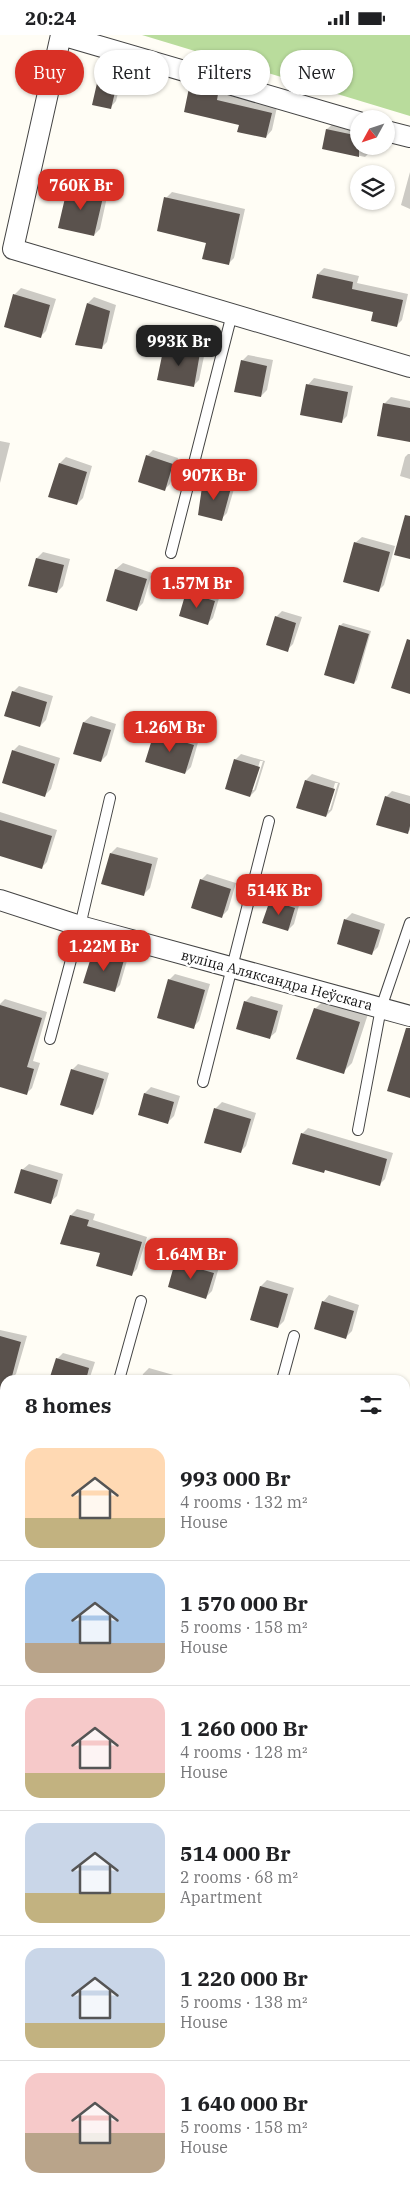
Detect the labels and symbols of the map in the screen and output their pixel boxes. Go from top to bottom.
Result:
north arrow [350,110,395,155]
pin: 760K Br [35,169,127,211]
pin: 993K Br [133,325,225,367]
pin: 907K Br [168,459,260,501]
pin: 1.57M Br [145,567,249,609]
pin: 1.26M Br [118,711,222,753]
pin: 514K Br [233,873,325,916]
pin: 1.22M Br [52,929,156,972]
street label: вуліца Аляксандра Неўскага [179,946,375,1014]
pin: 1.64M Br [139,1237,243,1280]

